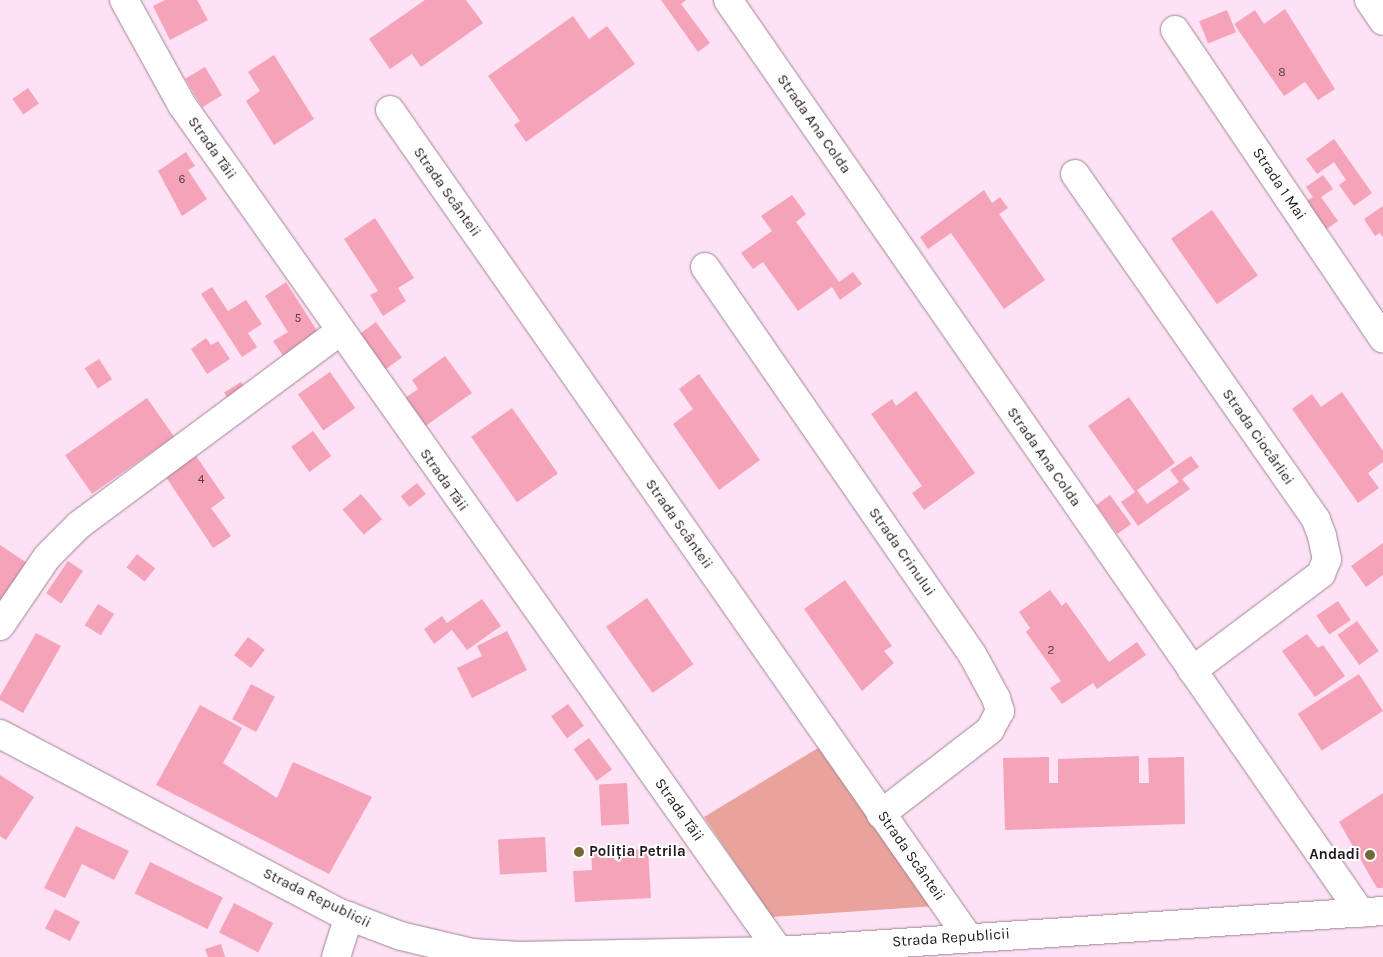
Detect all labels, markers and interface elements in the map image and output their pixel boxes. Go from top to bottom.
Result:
house number: 8 [1278,66,1286,80]
street label: Strada Ana Colda [773,71,855,177]
street label: Strada Tăii [184,113,240,183]
street label: Strada Scânteii [409,144,485,240]
street label: Strada 1 Mai [1248,145,1310,223]
house number: 6 [179,173,185,187]
house number: 5 [295,312,301,326]
street label: Strada Ciocârliei [1218,385,1298,489]
street label: Strada Ana Colda [1003,404,1085,510]
street label: Strada Tăii [416,445,472,515]
house number: 4 [198,473,204,487]
street label: Strada Scânteii [641,476,717,572]
street label: Strada Crinului [865,504,939,600]
house number: 2 [1048,644,1054,658]
street label: Strada Tăii [651,775,707,845]
street label: Strada Scânteii [873,808,949,904]
place label: Poliția Petrila [589,843,686,861]
marker: Poliția Petrila [573,846,585,858]
place label: Andadi [1309,846,1360,864]
marker: Andadi [1364,849,1376,861]
street label: Strada Republicii [260,864,374,932]
street label: Strada Republicii [891,925,1011,951]

